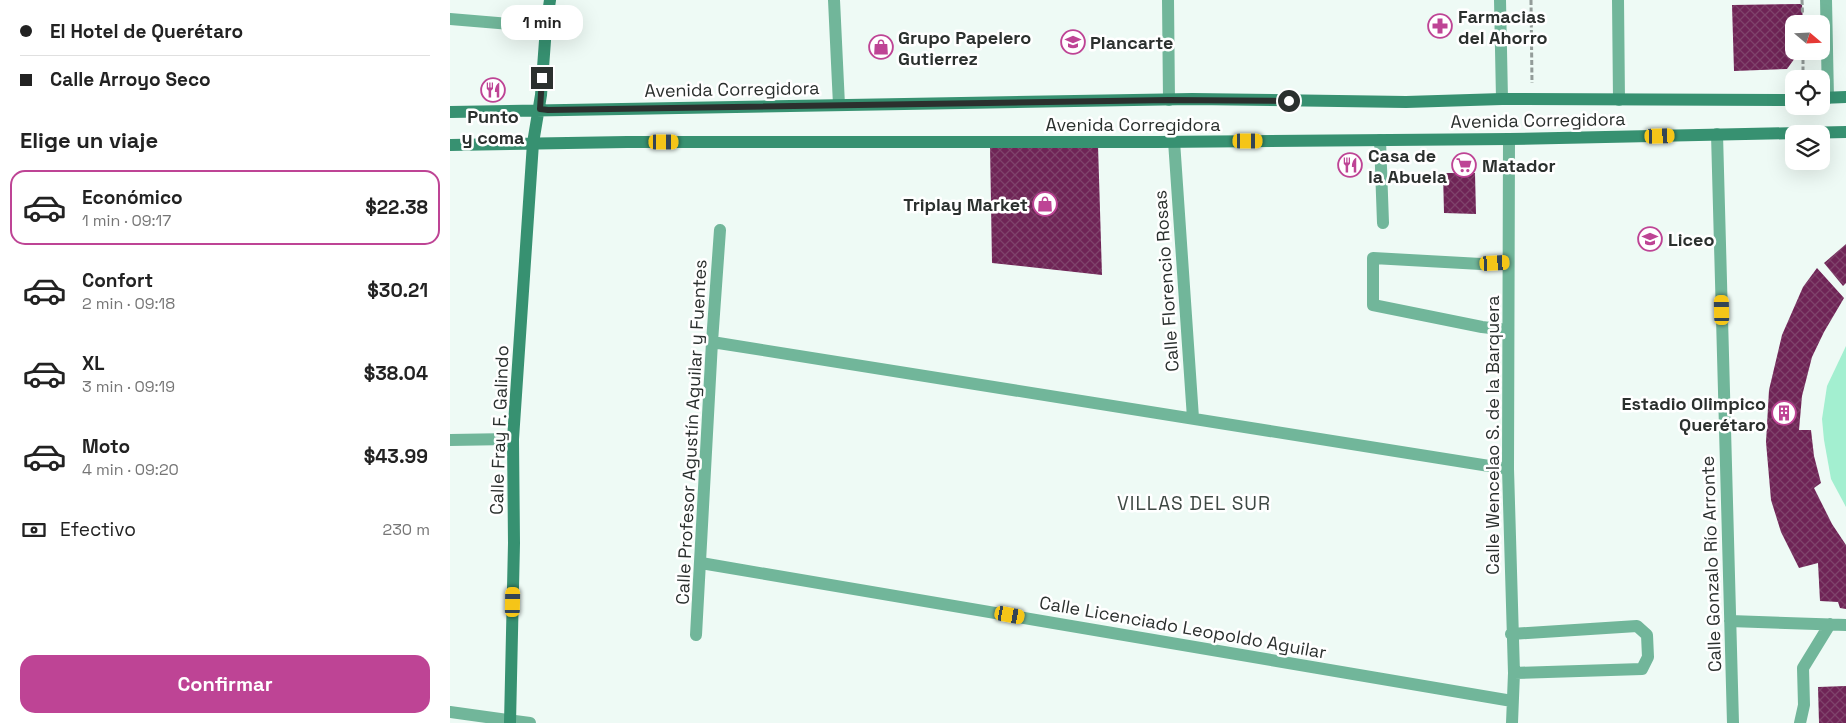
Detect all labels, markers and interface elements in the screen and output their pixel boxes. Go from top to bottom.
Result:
callout: 1 min [501,5,583,40]
place label: Farmacias del Ahorro [1458,5,1547,49]
text: 1 min [522,12,562,33]
pharmacy icon: Farmacias del Ahorro [1427,13,1453,39]
north arrow [1785,15,1830,60]
map controls [1785,15,1830,170]
text: El Hotel de Querétaro [50,19,243,44]
place label: Grupo Papelero Gutierrez [898,26,1031,70]
school or university icon: Plancarte [1060,29,1086,55]
place label: Plancarte [1090,31,1174,54]
shop icon: Grupo Papelero Gutierrez [868,34,894,60]
text: Calle Arroyo Seco [50,67,211,92]
route end [531,67,553,89]
button: locate [1785,70,1830,115]
street label: Avenida Corregidora [644,76,820,102]
restaurant icon: Punto y coma [480,77,506,103]
route start [1278,90,1300,112]
place label: Punto y coma [462,105,525,149]
street label: Avenida Corregidora [1450,107,1626,133]
street label: Avenida Corregidora [1045,113,1221,136]
button: layers [1785,125,1830,170]
text: Elige un viaje [20,126,158,154]
car [1644,128,1675,144]
car [1233,134,1263,149]
car [649,135,679,150]
place label: Casa de la Abuela [1368,144,1448,188]
restaurant icon: Casa de la Abuela [1337,152,1363,178]
supermarket icon: Matador [1451,152,1477,178]
place label: Matador [1482,154,1556,177]
icon: car [22,185,67,230]
text: Económico [82,185,183,210]
street label: Calle Florencio Rosas [1148,189,1184,373]
shop icon: Triplay Market [1032,191,1058,217]
place label: Triplay Market [903,193,1028,216]
text: $22.38 [365,195,428,220]
text: 1 min · 09:17 [82,210,171,231]
school or university icon: Liceo [1637,226,1663,252]
place label: Liceo [1668,228,1715,251]
car [1479,255,1510,271]
street label: Calle Profesor Agustín Aguilar y Fuentes [670,259,712,605]
icon: car [22,268,67,313]
text: Confort [82,268,153,293]
text: $30.21 [367,278,428,303]
text: 2 min · 09:18 [82,293,175,314]
street label: Calle Wencelao S. de la Barquera [1481,295,1504,575]
car [1714,295,1729,325]
street label: Calle Fray F. Galindo [485,345,513,515]
icon: car [22,351,67,396]
text: XL [82,351,105,376]
text: $38.04 [364,361,428,386]
text: 3 min · 09:19 [82,376,175,397]
place label: Estadio Olimpico Querétaro [1622,392,1766,436]
building icon: Estadio Olimpico Querétaro [1771,400,1797,426]
icon: car [22,434,67,479]
text: Moto [82,434,130,459]
text: $43.99 [364,444,428,469]
street label: Calle Gonzalo Río Arronte [1696,456,1726,672]
text: 4 min · 09:20 [82,459,179,480]
district label: VILLAS DEL SUR [1117,491,1271,516]
icon: cash [20,516,48,544]
text: Efectivo [60,517,136,542]
text: 230 m [383,519,430,540]
car [505,587,520,617]
street label: Calle Licenciado Leopoldo Aguilar [1038,590,1328,664]
car [993,605,1026,625]
button: Confirmar [20,655,430,713]

